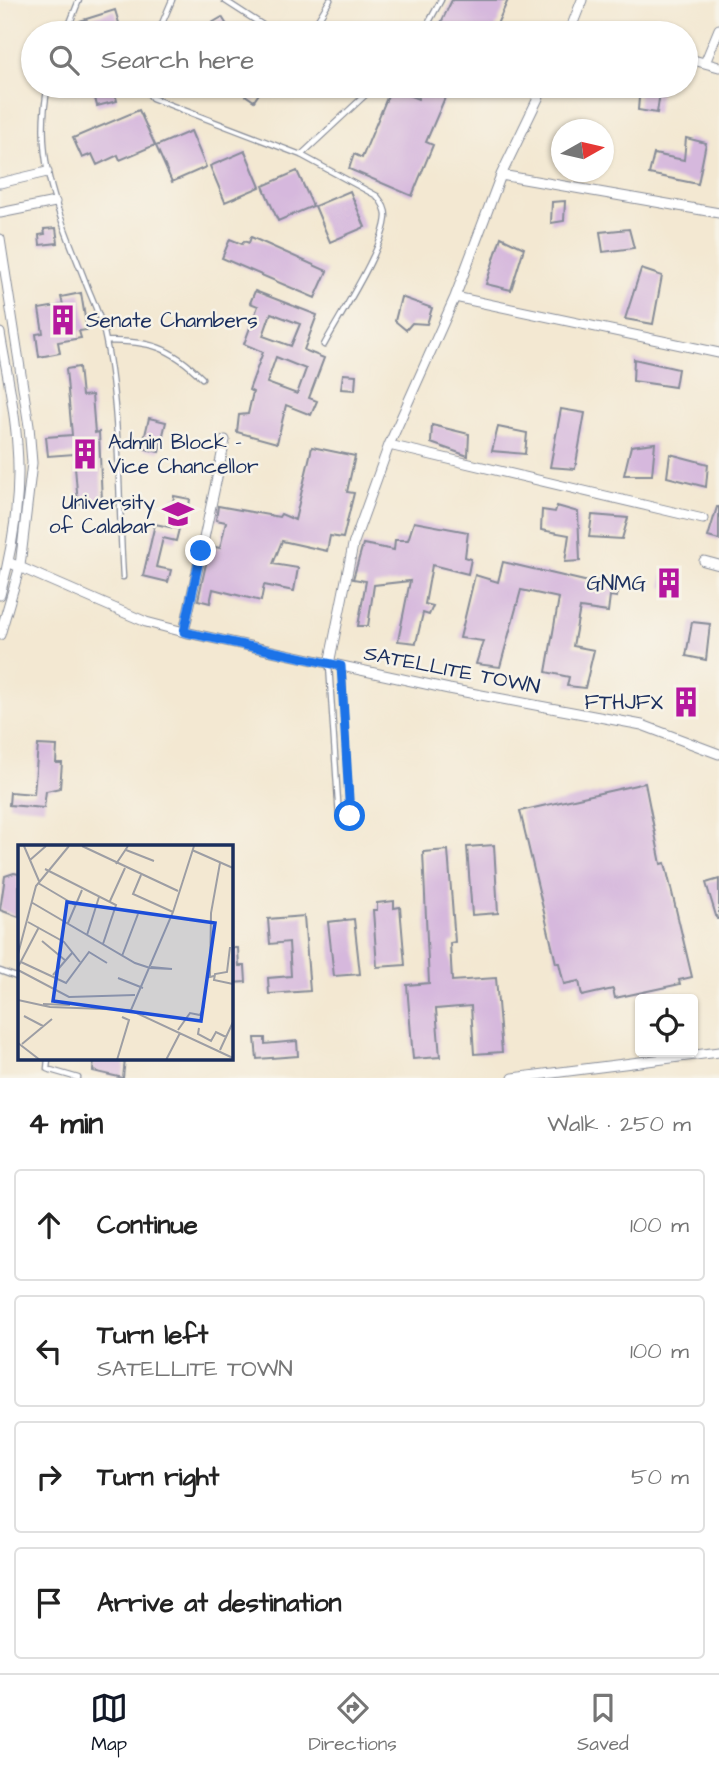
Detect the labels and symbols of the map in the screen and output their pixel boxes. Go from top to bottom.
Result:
north arrow [551,119,614,182]
building icon: Senate Chambers [46,303,80,337]
place label: Senate Chambers [86,306,258,335]
place label: Admin Block - Vice Chancellor [108,428,259,481]
building icon: Admin Block - Vice Chancellor [68,437,102,471]
place label: University of Calabar [49,488,155,541]
school or university icon: University of Calabar [161,497,195,531]
route end [185,535,216,566]
building icon: GNMG [652,566,686,600]
place label: GNMG [586,569,646,598]
street label: SATELLITE TOWN [362,639,542,701]
building icon: FTHJFX [669,685,703,719]
place label: FTHJFX [584,688,663,717]
route start [334,800,365,831]
inset map [18,845,233,1060]

